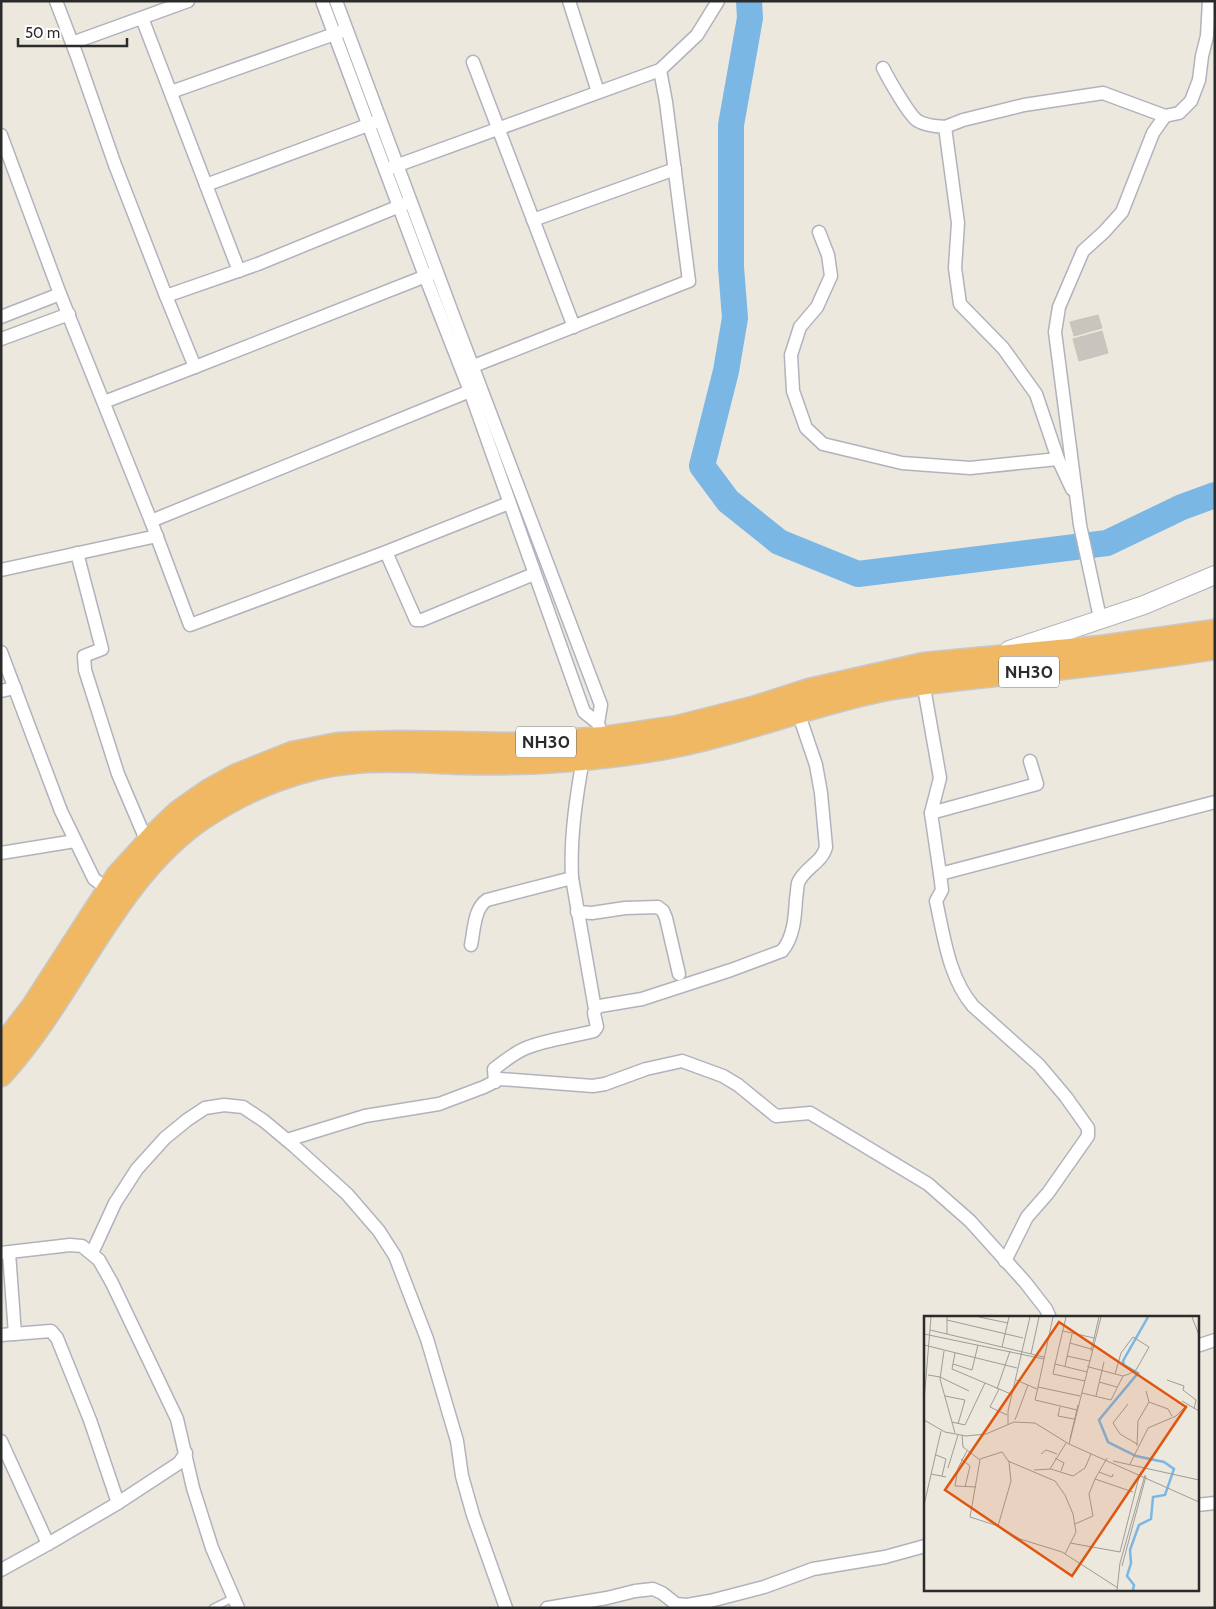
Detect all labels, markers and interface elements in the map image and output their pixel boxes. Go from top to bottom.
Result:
scale bar [18,15,126,47]
text: 50 m [25,24,60,42]
road number: NH30 [999,656,1059,688]
road number: NH30 [516,726,576,758]
inset map [924,1316,1198,1592]

